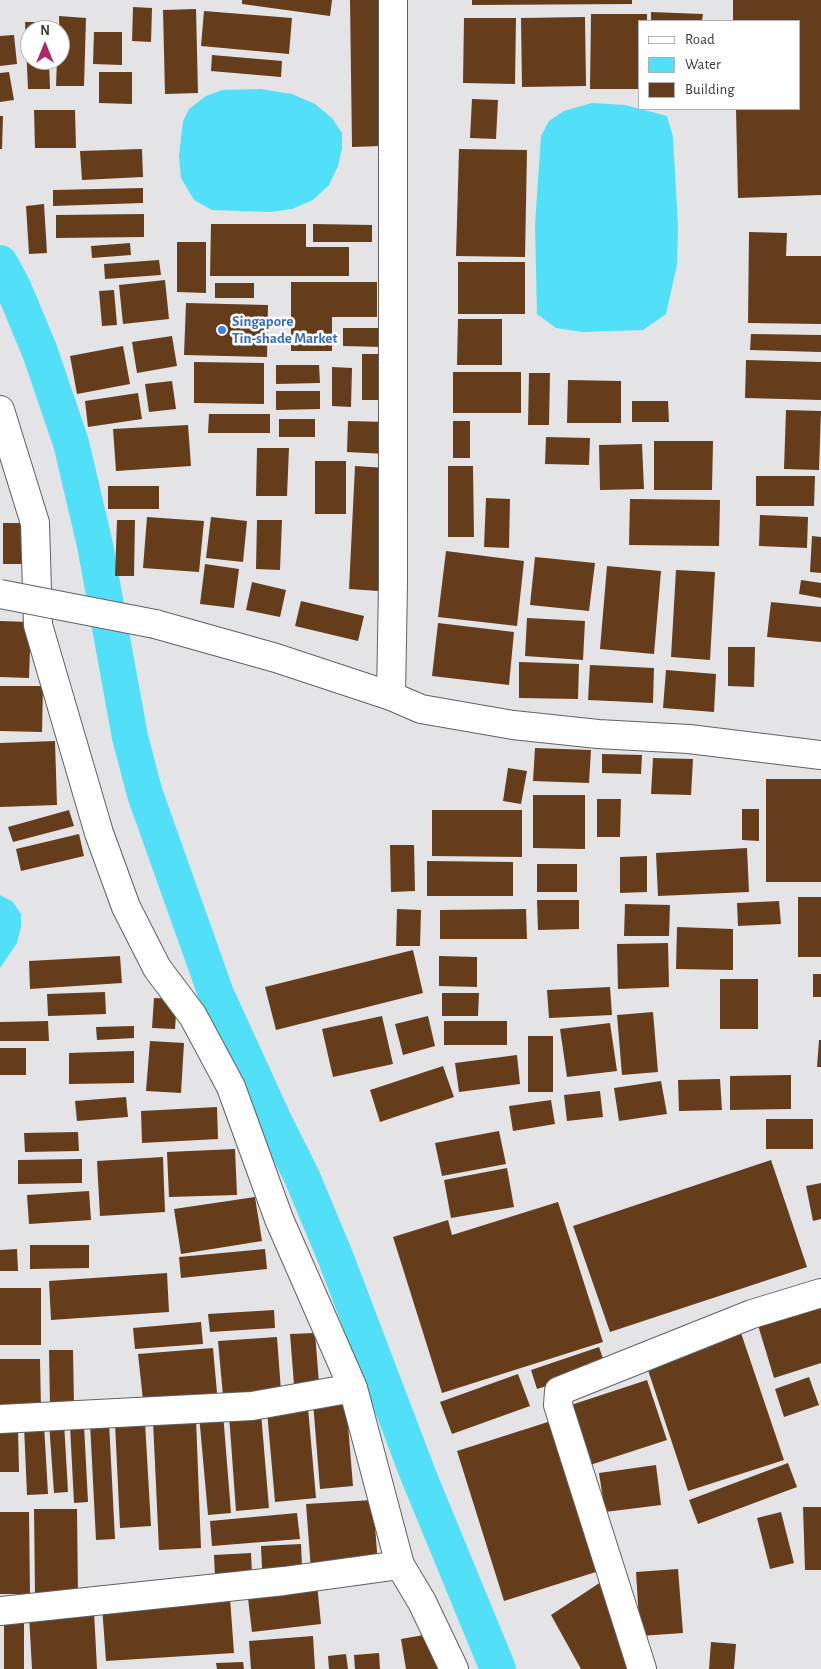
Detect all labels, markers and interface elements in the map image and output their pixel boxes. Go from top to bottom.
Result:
north arrow [20,20,70,70]
legend [638,20,801,110]
text: N [40,24,50,38]
text: Road [685,32,715,47]
text: Water [685,57,721,72]
text: Building [685,82,735,97]
place label: Singapore Tin-shade Market [232,312,338,347]
marker: Singapore Tin-shade Market [216,324,228,336]

